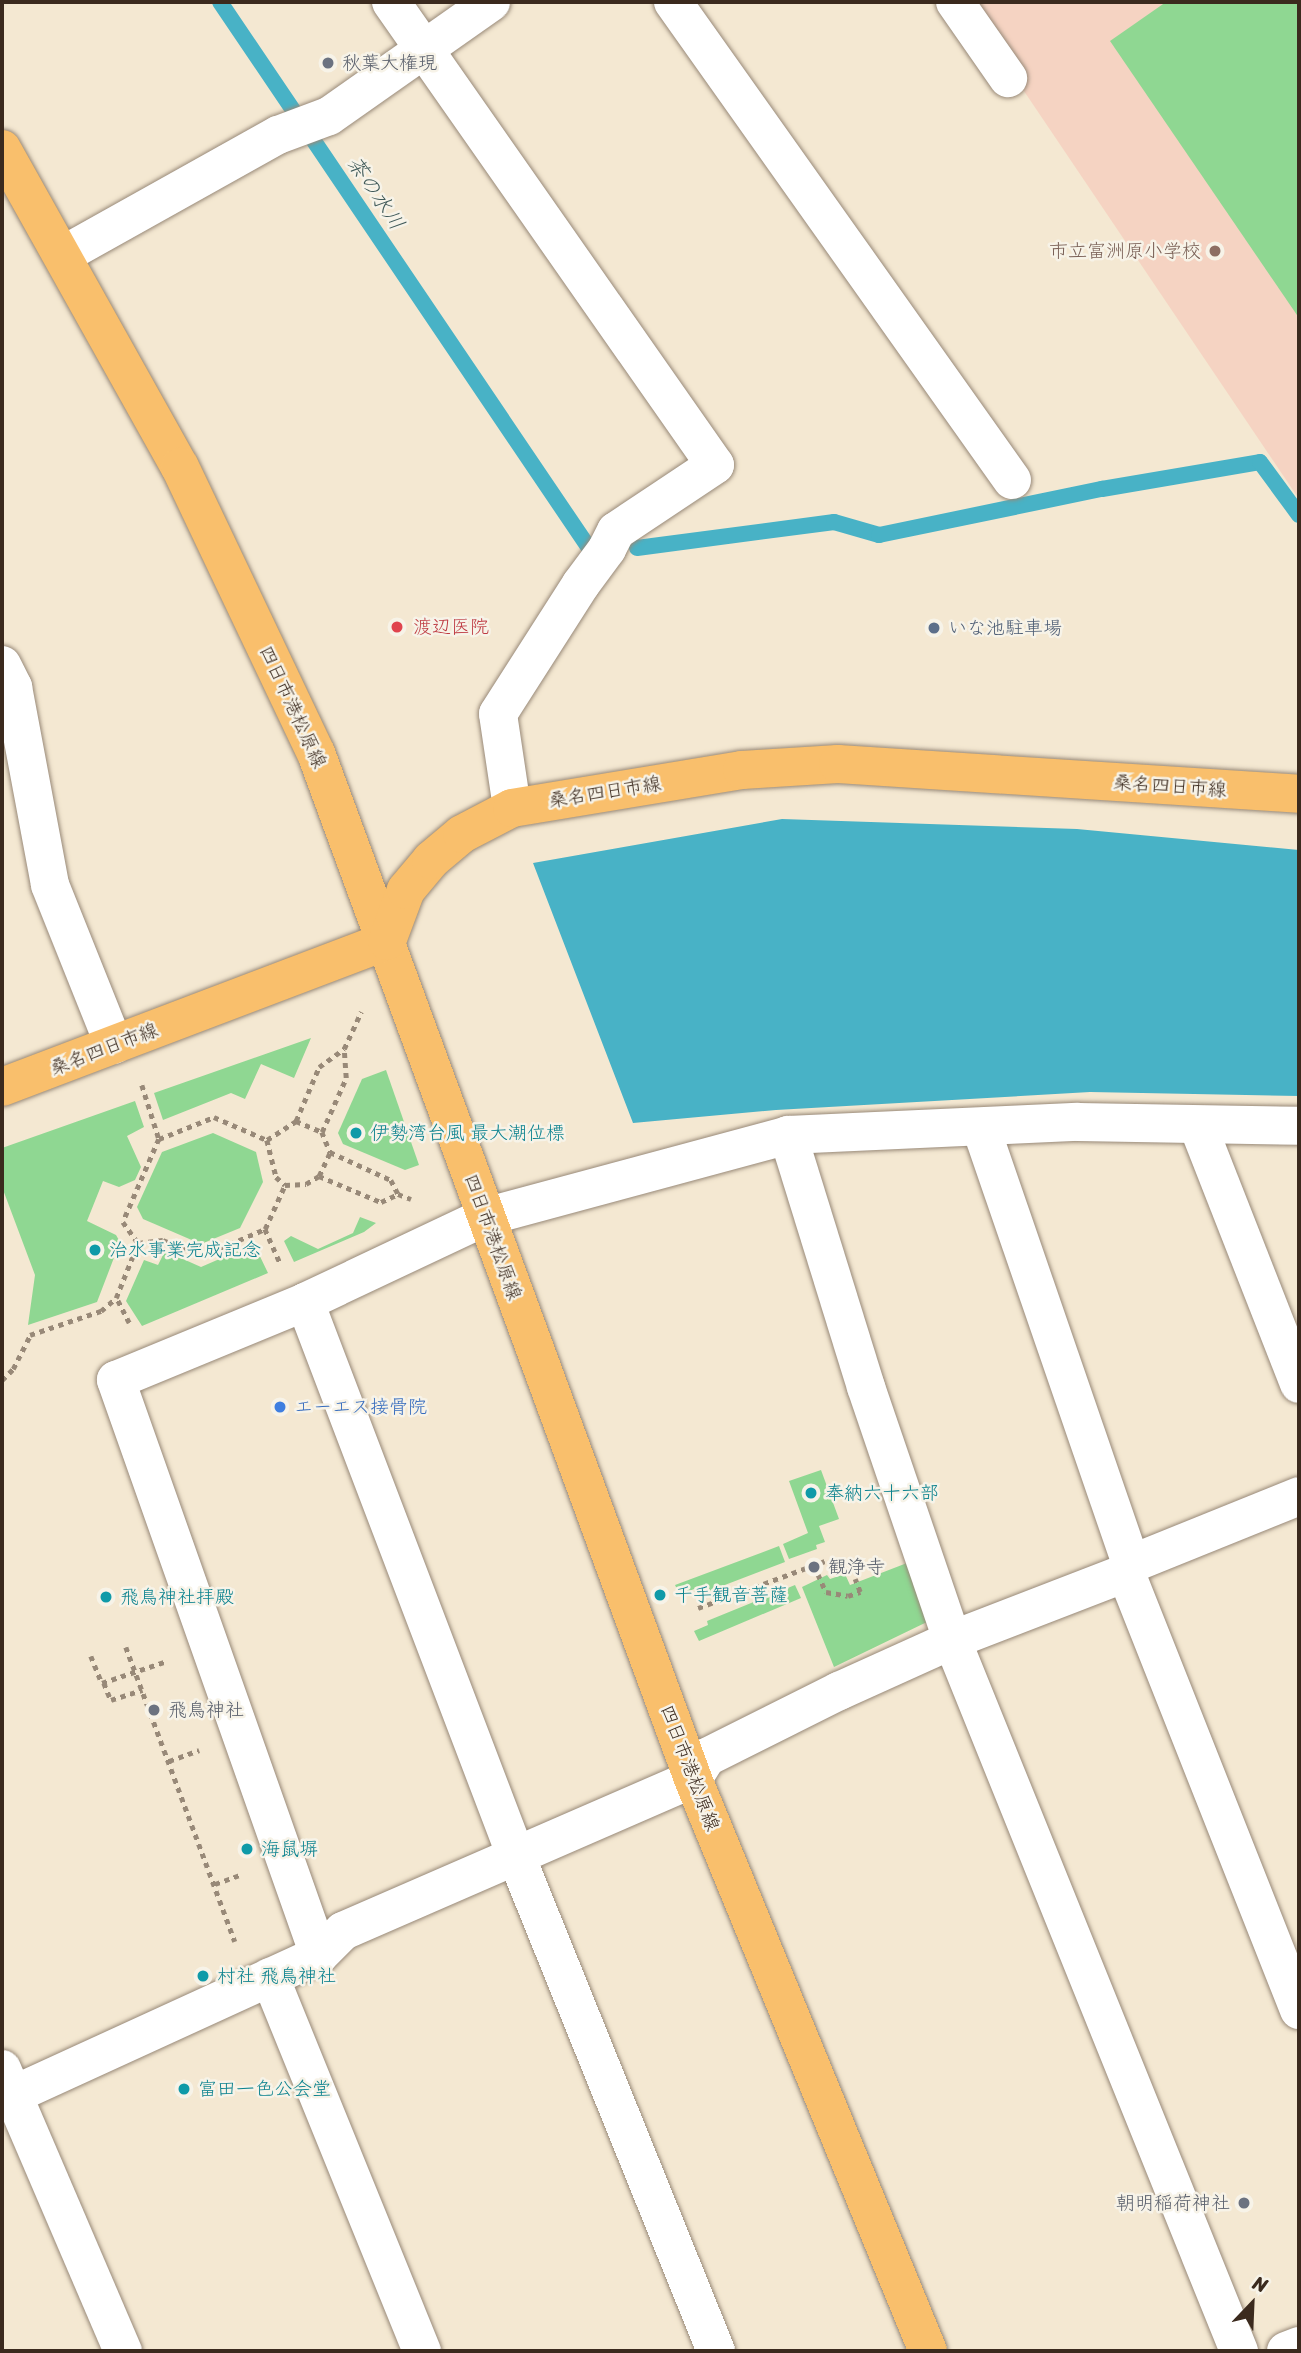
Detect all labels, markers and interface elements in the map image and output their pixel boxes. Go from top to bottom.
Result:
place label: 秋葉大権現 [342,52,437,74]
marker: 秋葉大権現 [320,55,336,71]
water label: 茶の水川 [342,151,410,235]
place label: 市立富洲原小学校 [1049,240,1201,262]
marker: 市立富洲原小学校 [1207,243,1223,259]
place label: 渡辺医院 [413,616,489,638]
marker: 渡辺医院 [387,617,407,637]
place label: いな池駐車場 [948,617,1062,639]
marker: いな池駐車場 [926,620,942,636]
street label: 四日市港松原線 [255,642,331,772]
street label: 桑名四日市線 [1112,771,1228,801]
street label: 桑名四日市線 [547,772,663,812]
street label: 桑名四日市線 [47,1018,161,1080]
place label: 伊勢湾台風 最大潮位標 [370,1122,565,1144]
marker: 伊勢湾台風 最大潮位標 [348,1125,364,1141]
street label: 四日市港松原線 [460,1171,526,1303]
place label: 治水事業完成記念 [109,1239,261,1261]
marker: 治水事業完成記念 [87,1242,103,1258]
place label: エーエス接骨院 [294,1396,427,1418]
marker: エーエス接骨院 [272,1399,288,1415]
place label: 奉納六十六部 [825,1482,939,1504]
marker: 奉納六十六部 [803,1485,819,1501]
place label: 観浄寺 [828,1556,885,1578]
marker: 観浄寺 [806,1559,822,1575]
place label: 千手観音菩薩 [674,1584,788,1606]
place label: 飛鳥神社拝殿 [120,1586,234,1608]
marker: 千手観音菩薩 [652,1587,668,1603]
marker: 飛鳥神社拝殿 [98,1589,114,1605]
place label: 飛鳥神社 [168,1699,244,1721]
marker: 飛鳥神社 [146,1702,162,1718]
street label: 四日市港松原線 [656,1702,724,1834]
place label: 海鼠塀 [261,1838,318,1860]
marker: 海鼠塀 [239,1841,255,1857]
place label: 村社 飛鳥神社 [217,1965,336,1987]
marker: 村社 飛鳥神社 [195,1968,211,1984]
place label: 富田一色公会堂 [198,2078,331,2100]
marker: 富田一色公会堂 [176,2081,192,2097]
place label: 朝明稲荷神社 [1116,2192,1230,2214]
marker: 朝明稲荷神社 [1236,2195,1252,2211]
text: N [1248,2266,1273,2302]
north arrow [1217,2269,1287,2339]

